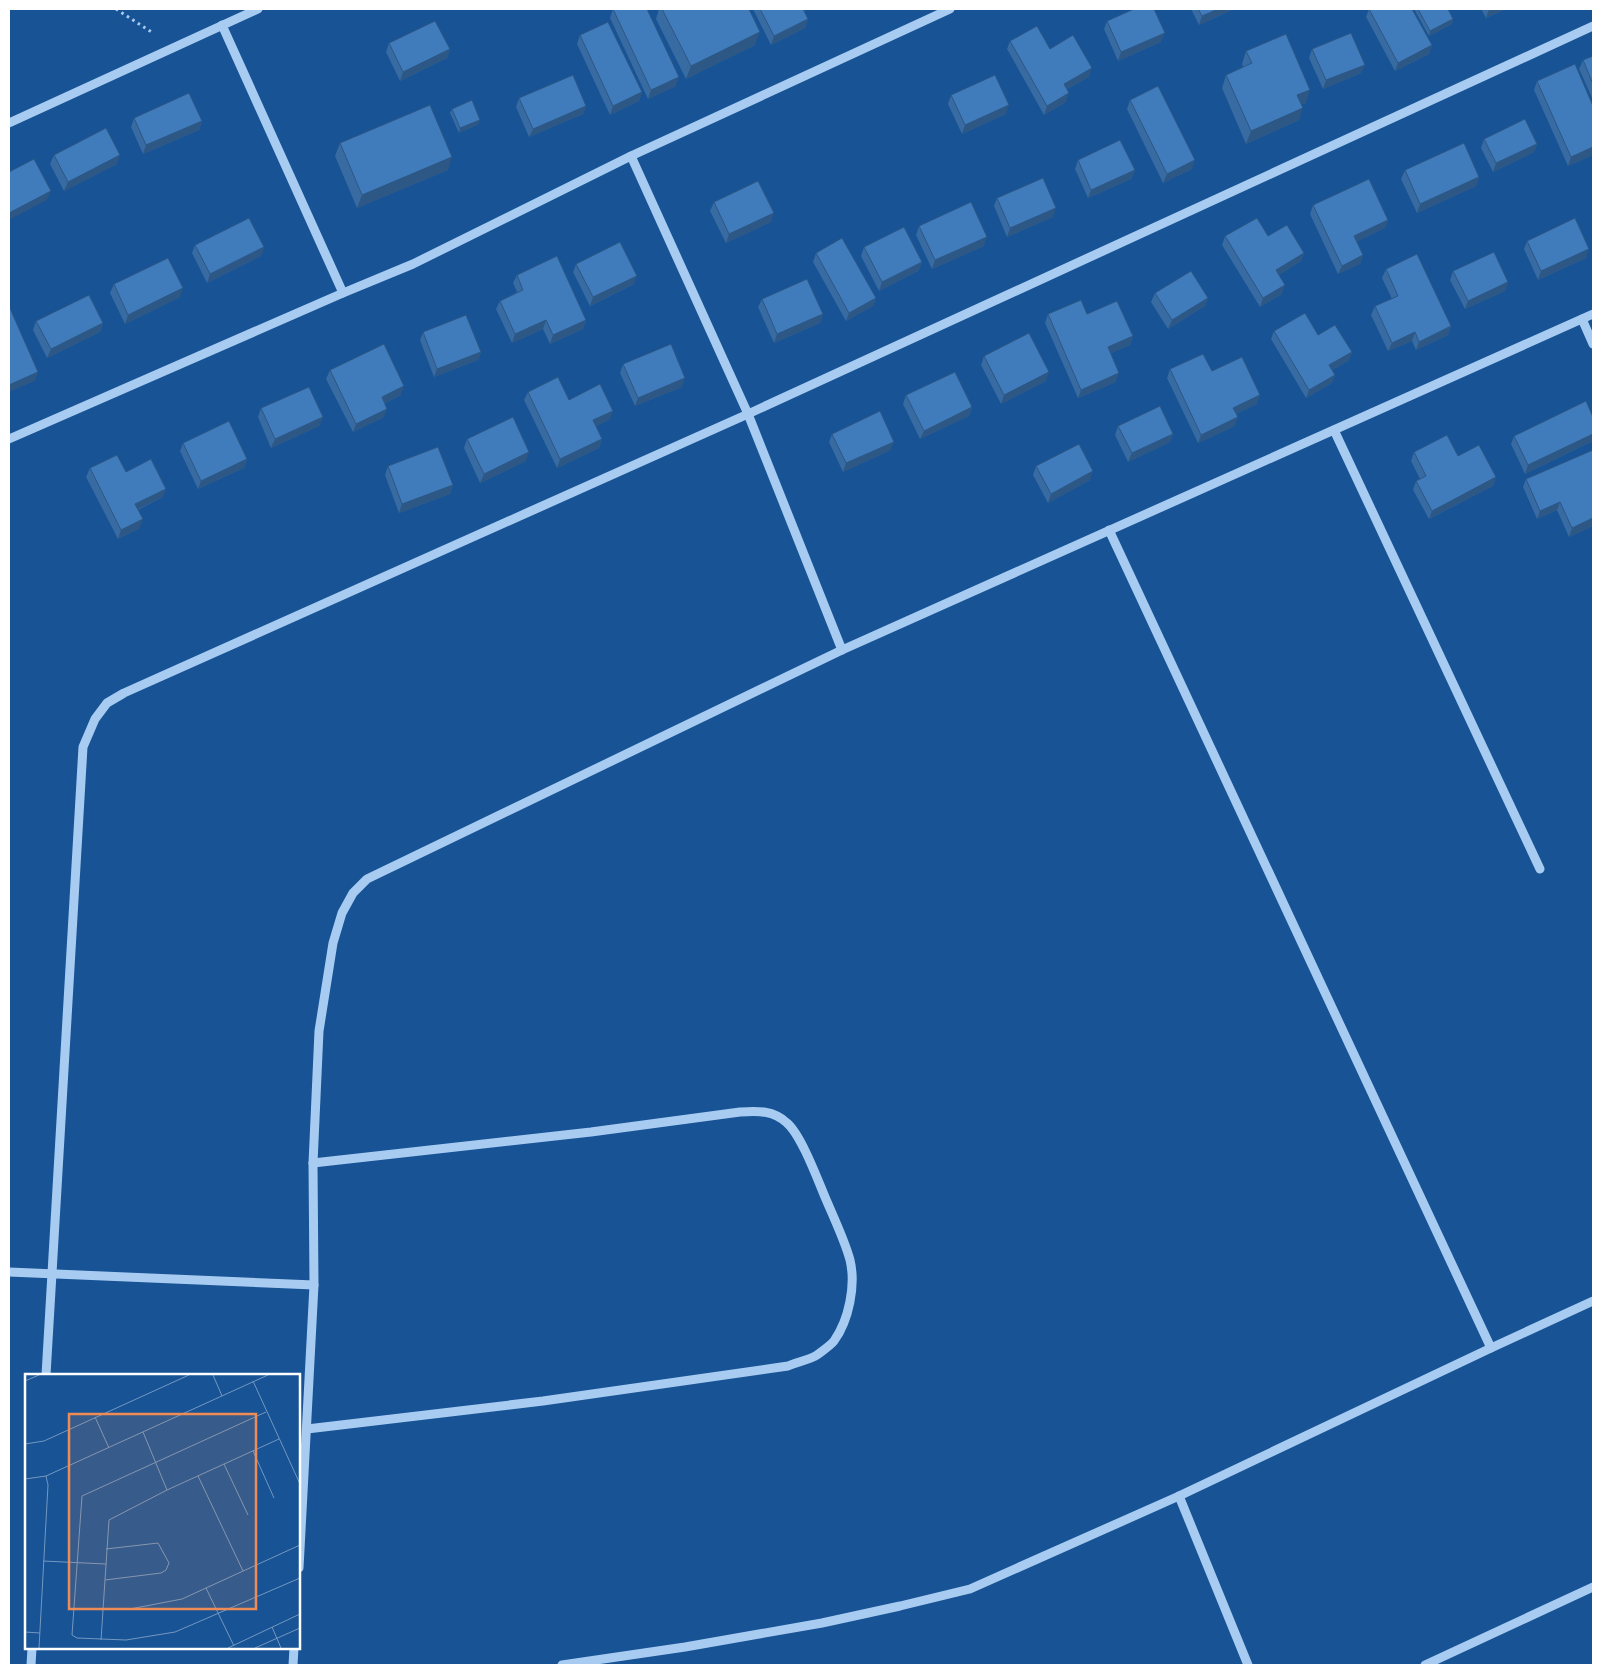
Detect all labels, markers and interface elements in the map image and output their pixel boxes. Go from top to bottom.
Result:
inset map [25,1374,300,1649]

